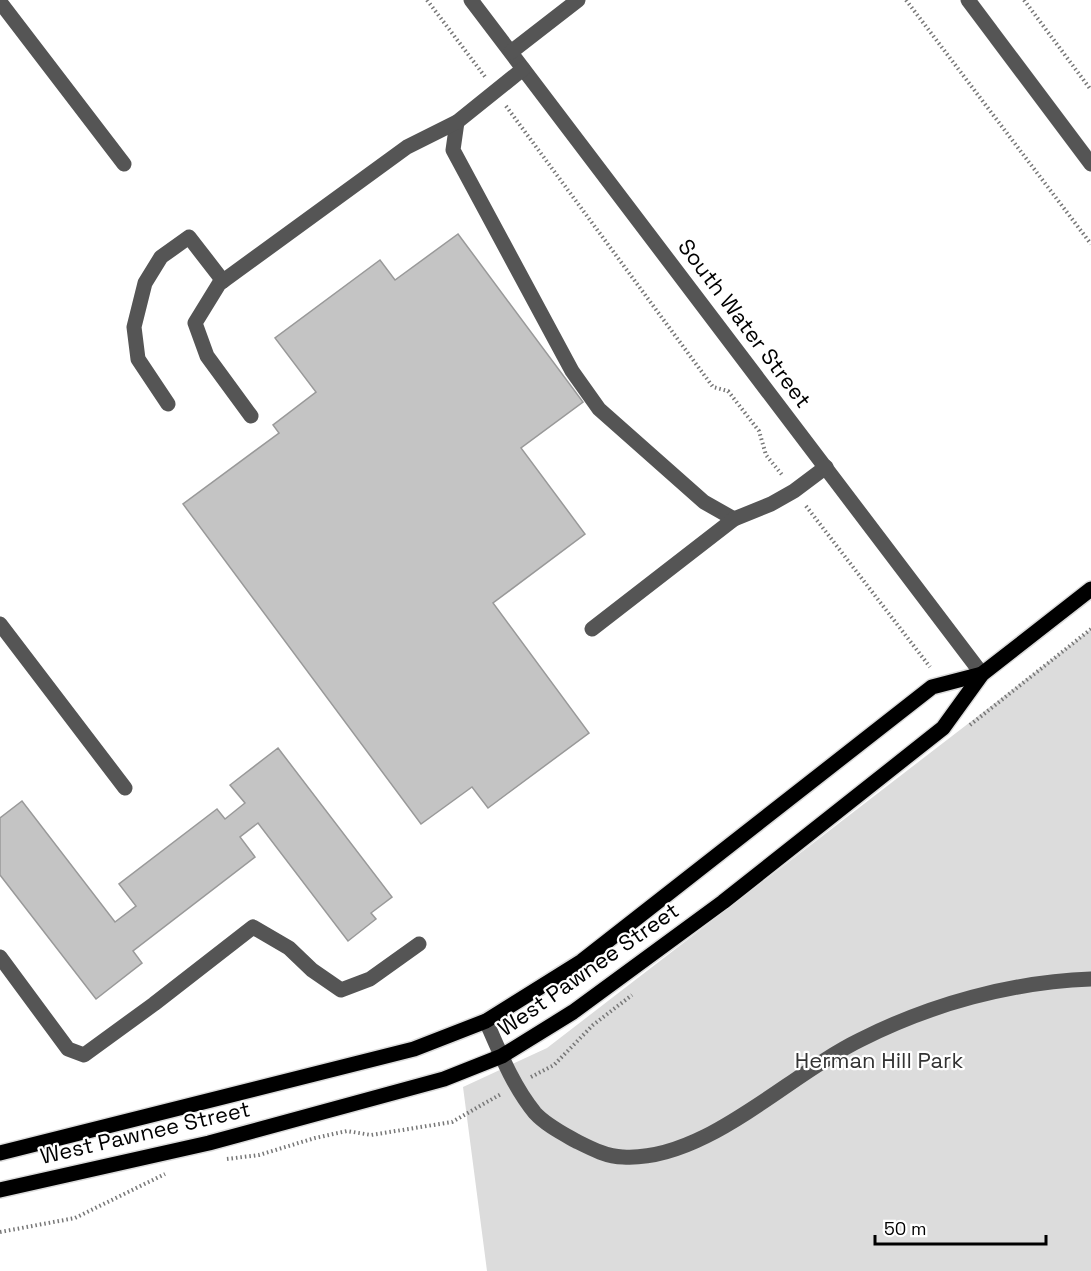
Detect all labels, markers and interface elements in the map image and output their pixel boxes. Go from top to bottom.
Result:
street label: South Water Street [672,233,818,413]
street label: West Pawnee Street [492,896,684,1042]
park label: Herman Hill Park [795,1046,963,1074]
street label: West Pawnee Street [37,1094,253,1170]
scale bar [875,1208,1046,1246]
text: 50 m [884,1217,926,1240]

